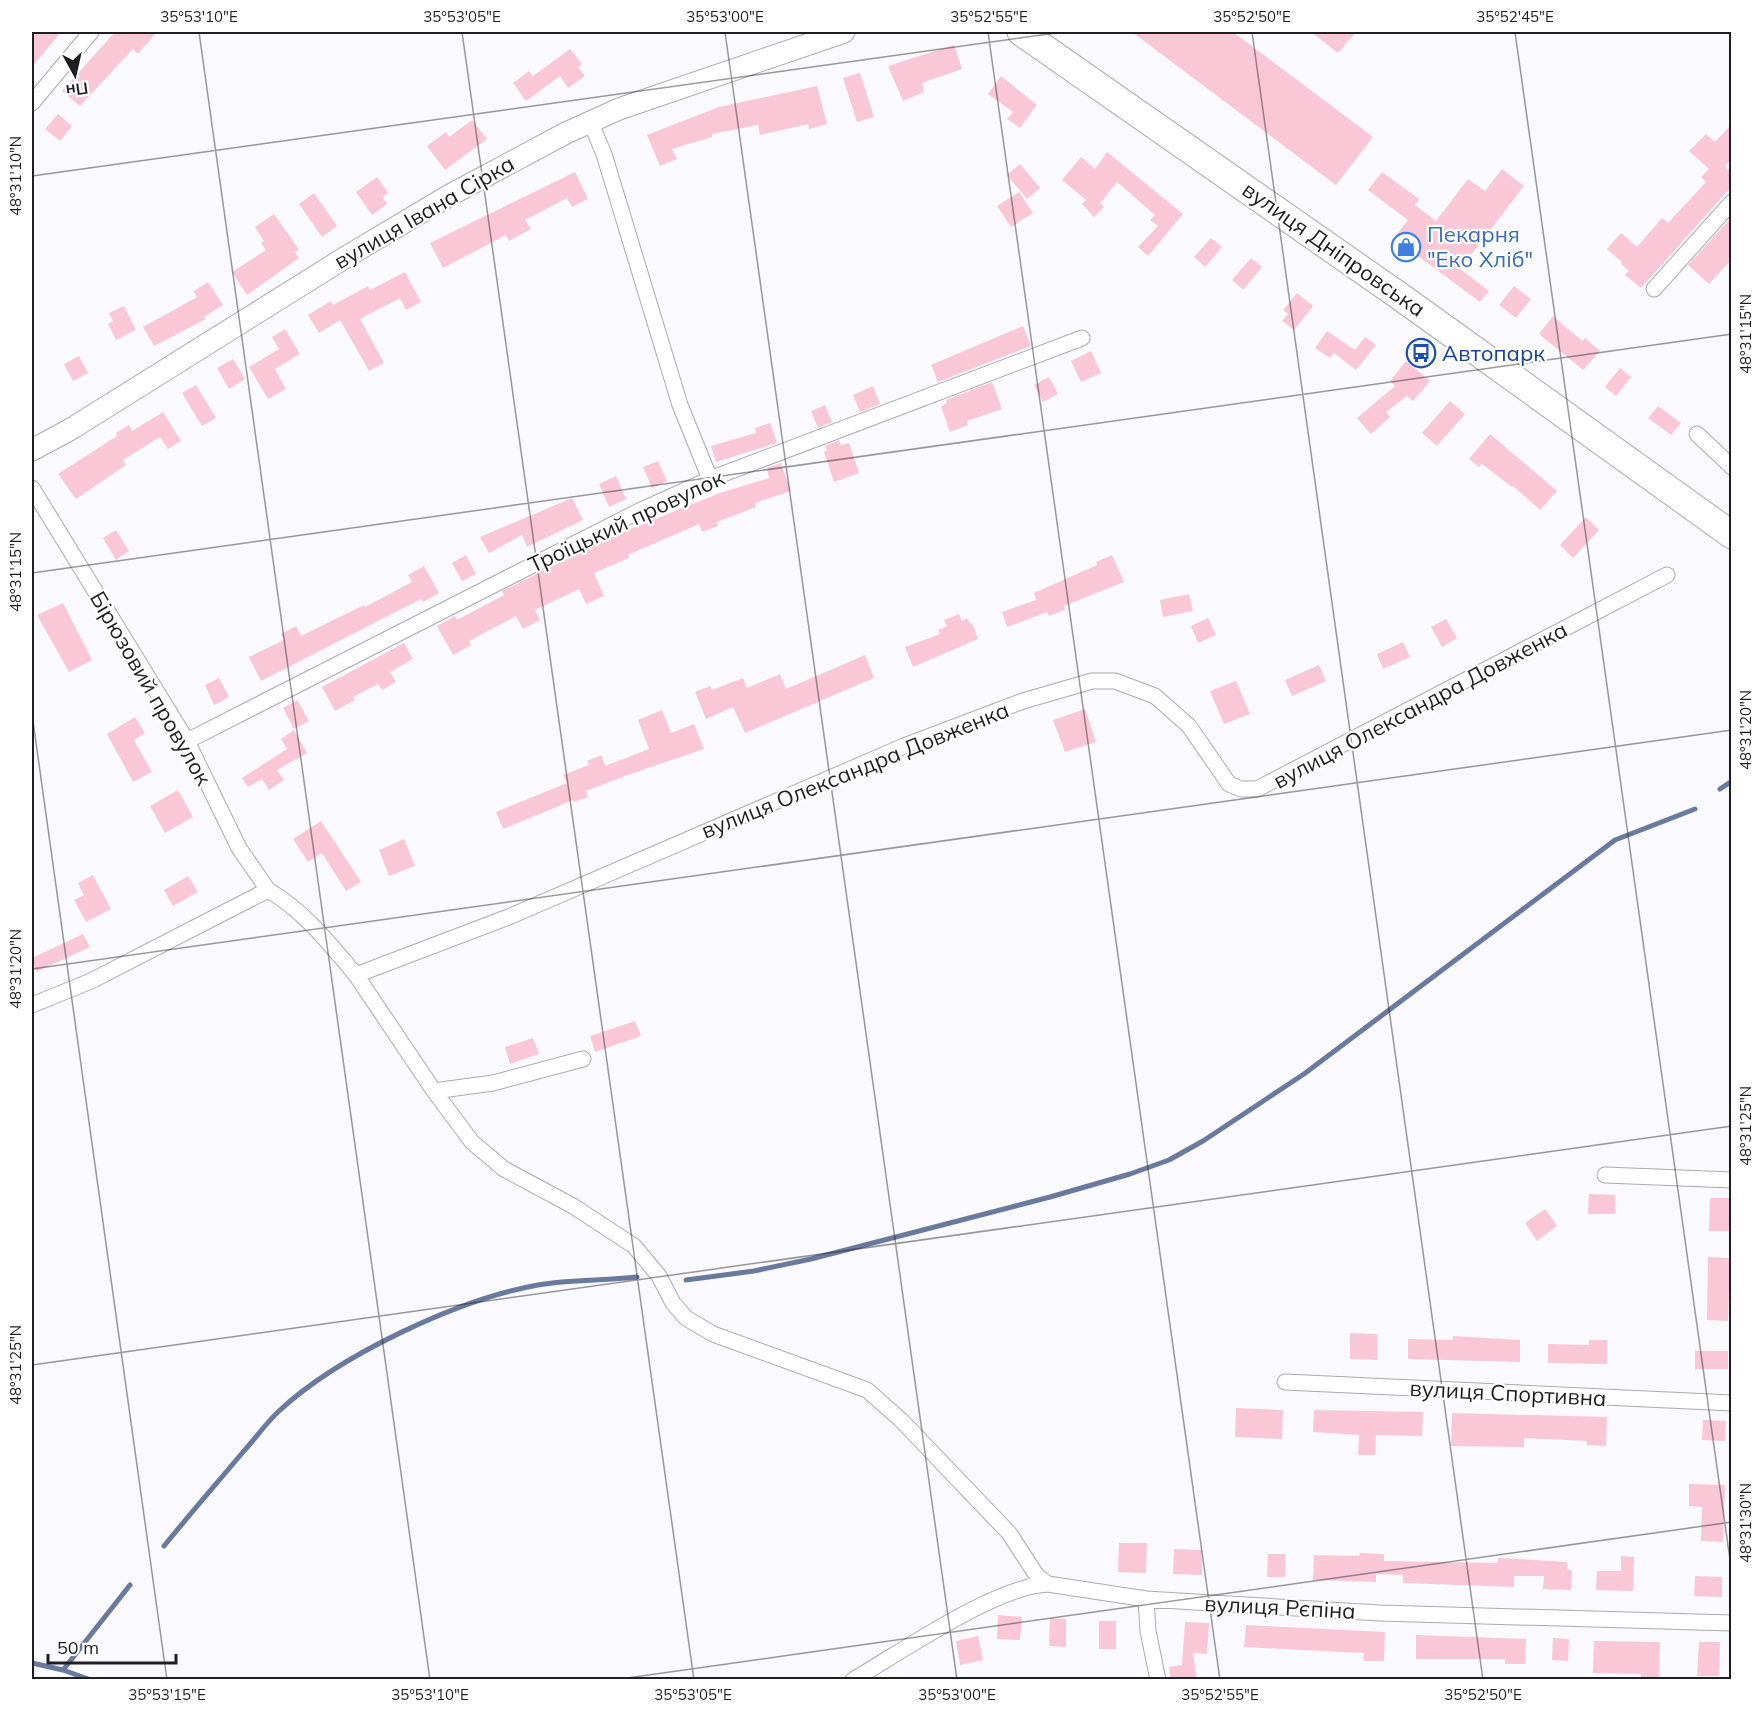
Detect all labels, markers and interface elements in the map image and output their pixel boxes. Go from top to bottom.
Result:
text: 35°53'10"E [160,7,238,26]
text: 35°53'05"E [423,7,501,26]
text: 35°53'00"E [686,7,764,26]
text: 35°52'55"E [950,7,1028,26]
text: 35°52'50"E [1213,7,1291,26]
text: 35°52'45"E [1476,7,1554,26]
north arrow [45,45,105,105]
text: Пн [65,78,89,101]
text: 48°31'10"N [6,136,25,216]
street label: вулиця Івана Сірка [329,149,519,275]
street label: вулиця Дніпровська [1237,175,1431,323]
place label: Пекарня "Еко Хліб" [1427,220,1533,273]
shop icon: Пекарня "Еко Хліб" [1390,231,1422,263]
text: 48°31'15"N [1736,294,1755,374]
bus stop icon: Автопарк [1405,337,1437,369]
place label: Автопарк [1442,339,1545,367]
street label: Троїцький провулок [524,463,729,579]
text: 48°31'15"N [6,532,25,612]
street label: Бірюзовий провулок [84,586,218,790]
street label: вулиця Олександра Довженка [1268,615,1572,795]
text: 48°31'20"N [1736,690,1755,770]
street label: вулиця Олександра Довженка [697,695,1013,845]
text: 48°31'20"N [6,929,25,1009]
text: 48°31'25"N [1736,1086,1755,1166]
text: 48°31'25"N [6,1325,25,1405]
street label: вулиця Спортивна [1409,1374,1607,1412]
text: 48°31'30"N [1736,1483,1755,1563]
street label: вулиця Рєпіна [1204,1589,1356,1625]
scale bar [48,1627,176,1665]
text: 50 m [57,1636,99,1659]
text: 35°53'15"E [128,1685,206,1704]
text: 35°53'10"E [391,1685,469,1704]
text: 35°53'05"E [654,1685,732,1704]
text: 35°53'00"E [918,1685,996,1704]
text: 35°52'55"E [1181,1685,1259,1704]
text: 35°52'50"E [1444,1685,1522,1704]

